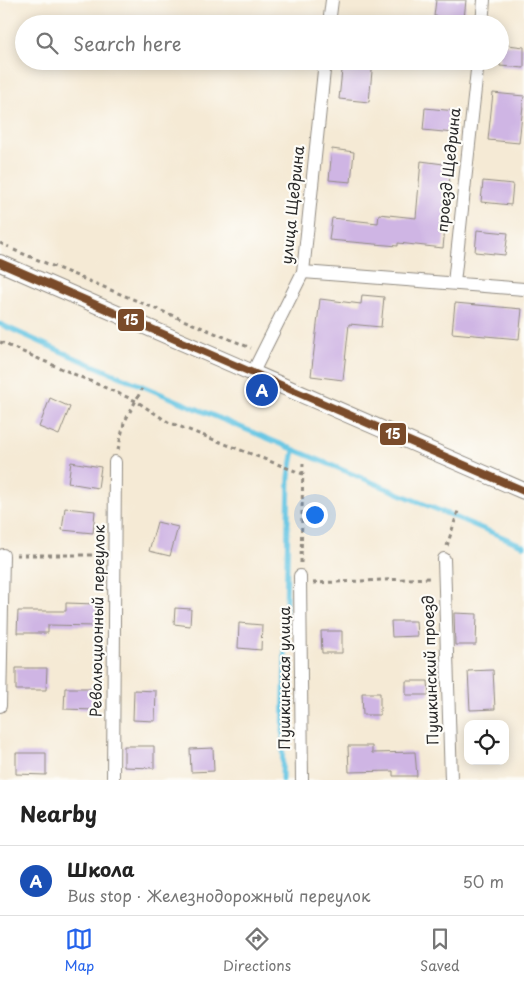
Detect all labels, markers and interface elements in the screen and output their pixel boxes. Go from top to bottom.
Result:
search box [15,15,509,70]
icon: search [33,29,61,57]
text: Search here [73,29,182,57]
street label: проезд Щедрина [430,106,466,233]
street label: улица Щедрина [274,144,309,265]
line badge: 15 [117,308,145,332]
text: 15 [123,309,139,330]
pin: A [246,371,278,409]
line badge: 15 [379,422,407,446]
text: 15 [385,423,401,444]
your location [302,502,328,528]
street label: Революционный переулок [83,525,110,717]
street label: Пушкинский проезд [415,595,444,745]
street label: Пушкинская улица [272,606,295,750]
map controls [464,720,509,765]
button: locate [464,720,509,765]
text: Nearby [20,797,97,829]
text: Школа [67,855,135,883]
text: A [30,869,42,893]
text: 50 m [463,869,504,893]
text: Bus stop · Железнодорожный переулок [67,883,371,907]
tab: Map [64,925,94,976]
tab: Directions [223,925,291,976]
tab: Saved [420,925,460,976]

